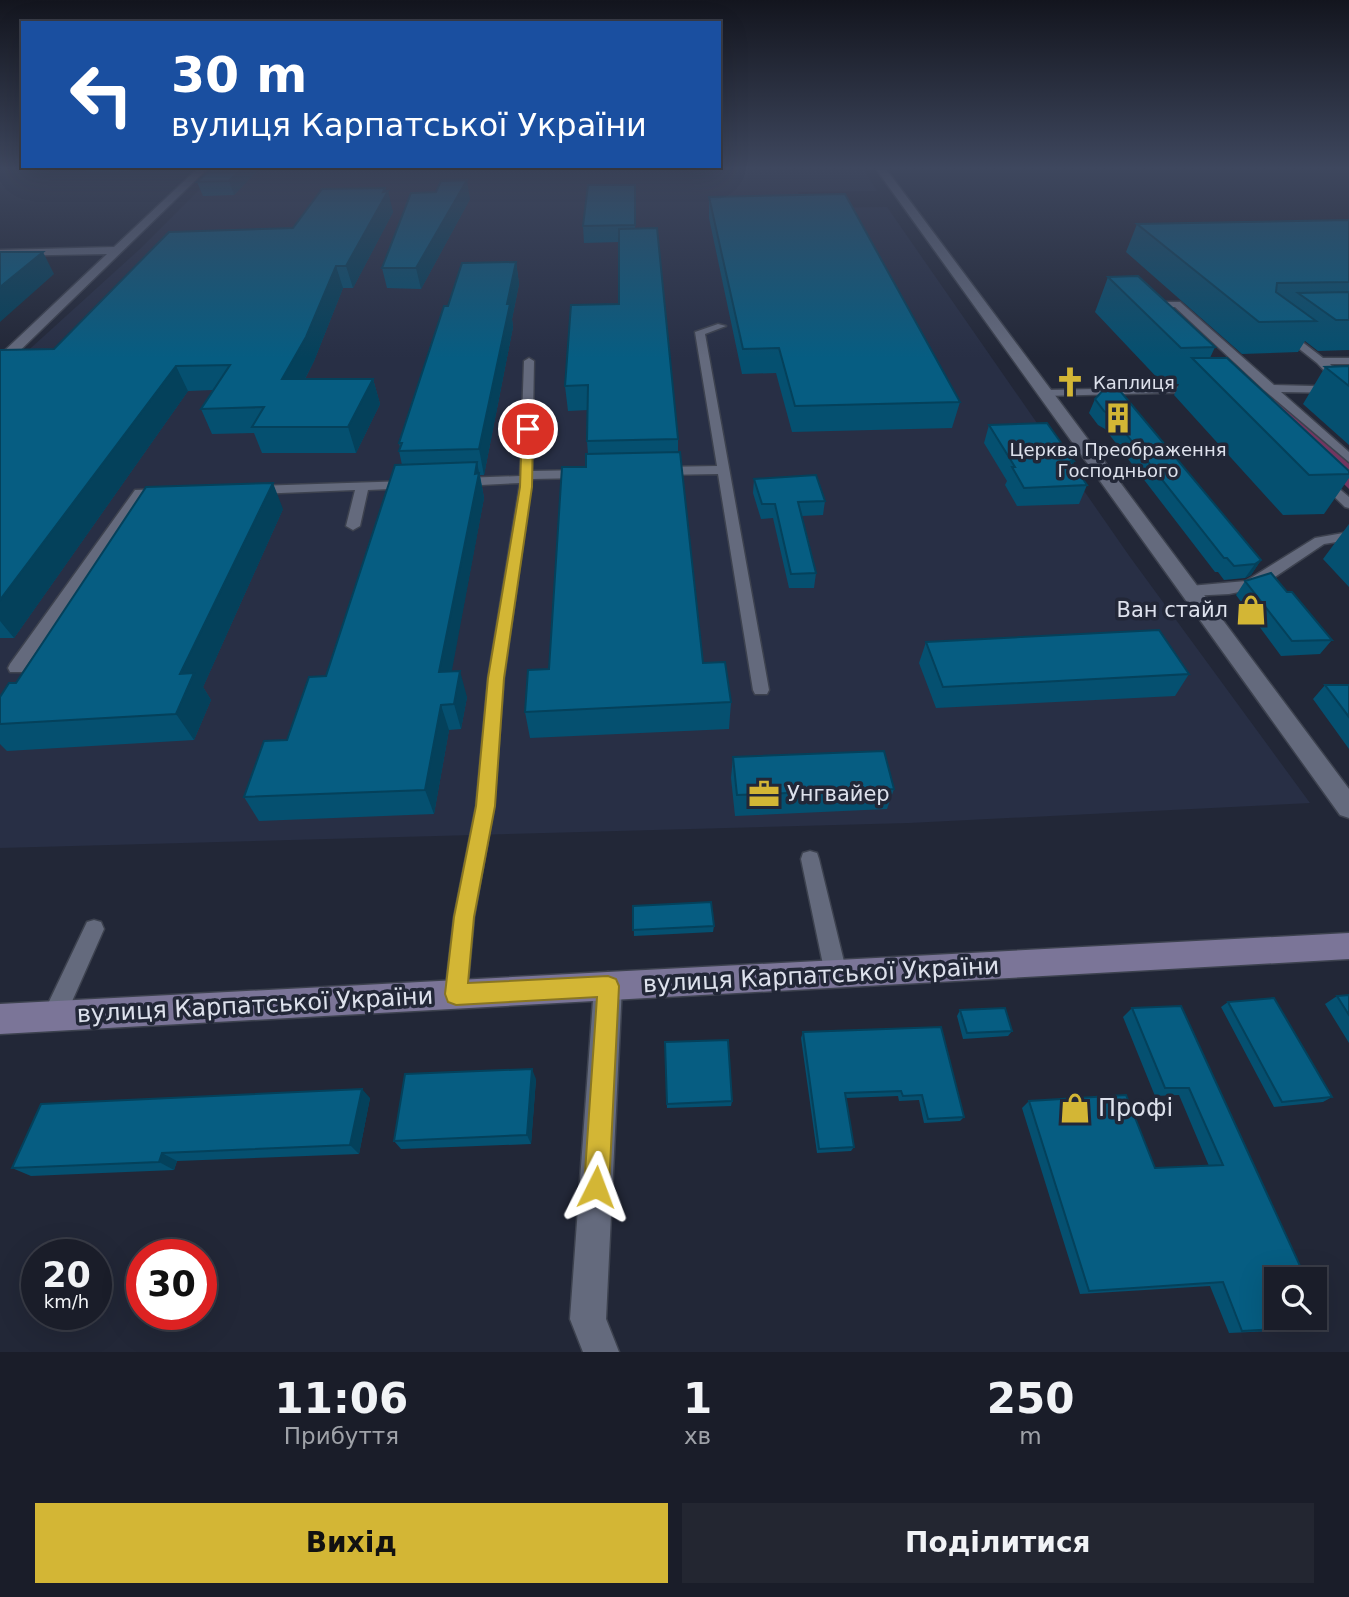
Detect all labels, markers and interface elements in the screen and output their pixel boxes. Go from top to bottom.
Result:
text: 30 m [171,47,307,104]
icon: left [56,49,147,140]
text: вулиця Карпатської України [171,106,647,144]
church icon: Каплиця [1053,365,1087,399]
place label: Каплиця [1093,372,1175,393]
pin [498,399,558,459]
building icon: Церква Преображення Господнього [1101,401,1135,435]
icon: arrive [509,410,547,448]
place label: Церква Преображення Господнього [1010,439,1226,481]
shop icon: Ван стайл [1234,593,1268,627]
place label: Ван стайл [1117,598,1228,622]
office icon: Унгвайер [747,777,781,811]
place label: Унгвайер [787,782,890,806]
street label: вулиця Карпатської України [642,952,1000,998]
street label: вулиця Карпатської України [76,982,434,1028]
shop icon: Профі [1058,1091,1092,1125]
place label: Профі [1098,1094,1173,1122]
position arrow [559,1150,633,1224]
speed limit sign: 30 [126,1239,217,1330]
text: 20 [42,1255,91,1295]
map controls [1264,1267,1327,1330]
button: search [1264,1267,1327,1330]
text: km/h [44,1291,89,1312]
text: 11:06 [275,1374,408,1423]
text: 1 [683,1374,712,1423]
text: 250 [987,1374,1074,1423]
text: Прибуття [284,1423,399,1449]
text: хв [684,1423,711,1449]
text: m [1019,1423,1042,1449]
button: Вихід [35,1503,668,1583]
button: Поділитися [682,1503,1314,1583]

